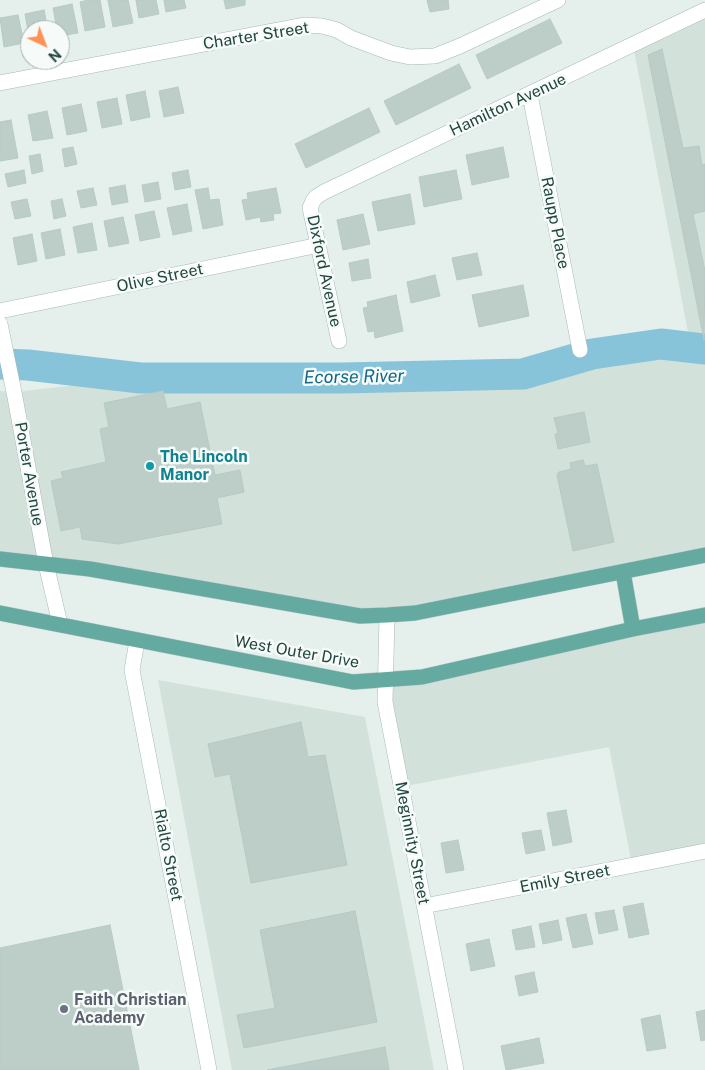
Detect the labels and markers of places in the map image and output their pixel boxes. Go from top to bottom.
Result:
place label: The Lincoln Manor [160,447,248,485]
marker: The Lincoln Manor [144,460,156,472]
place label: Faith Christian Academy [74,990,186,1028]
marker: Faith Christian Academy [58,1003,70,1015]

